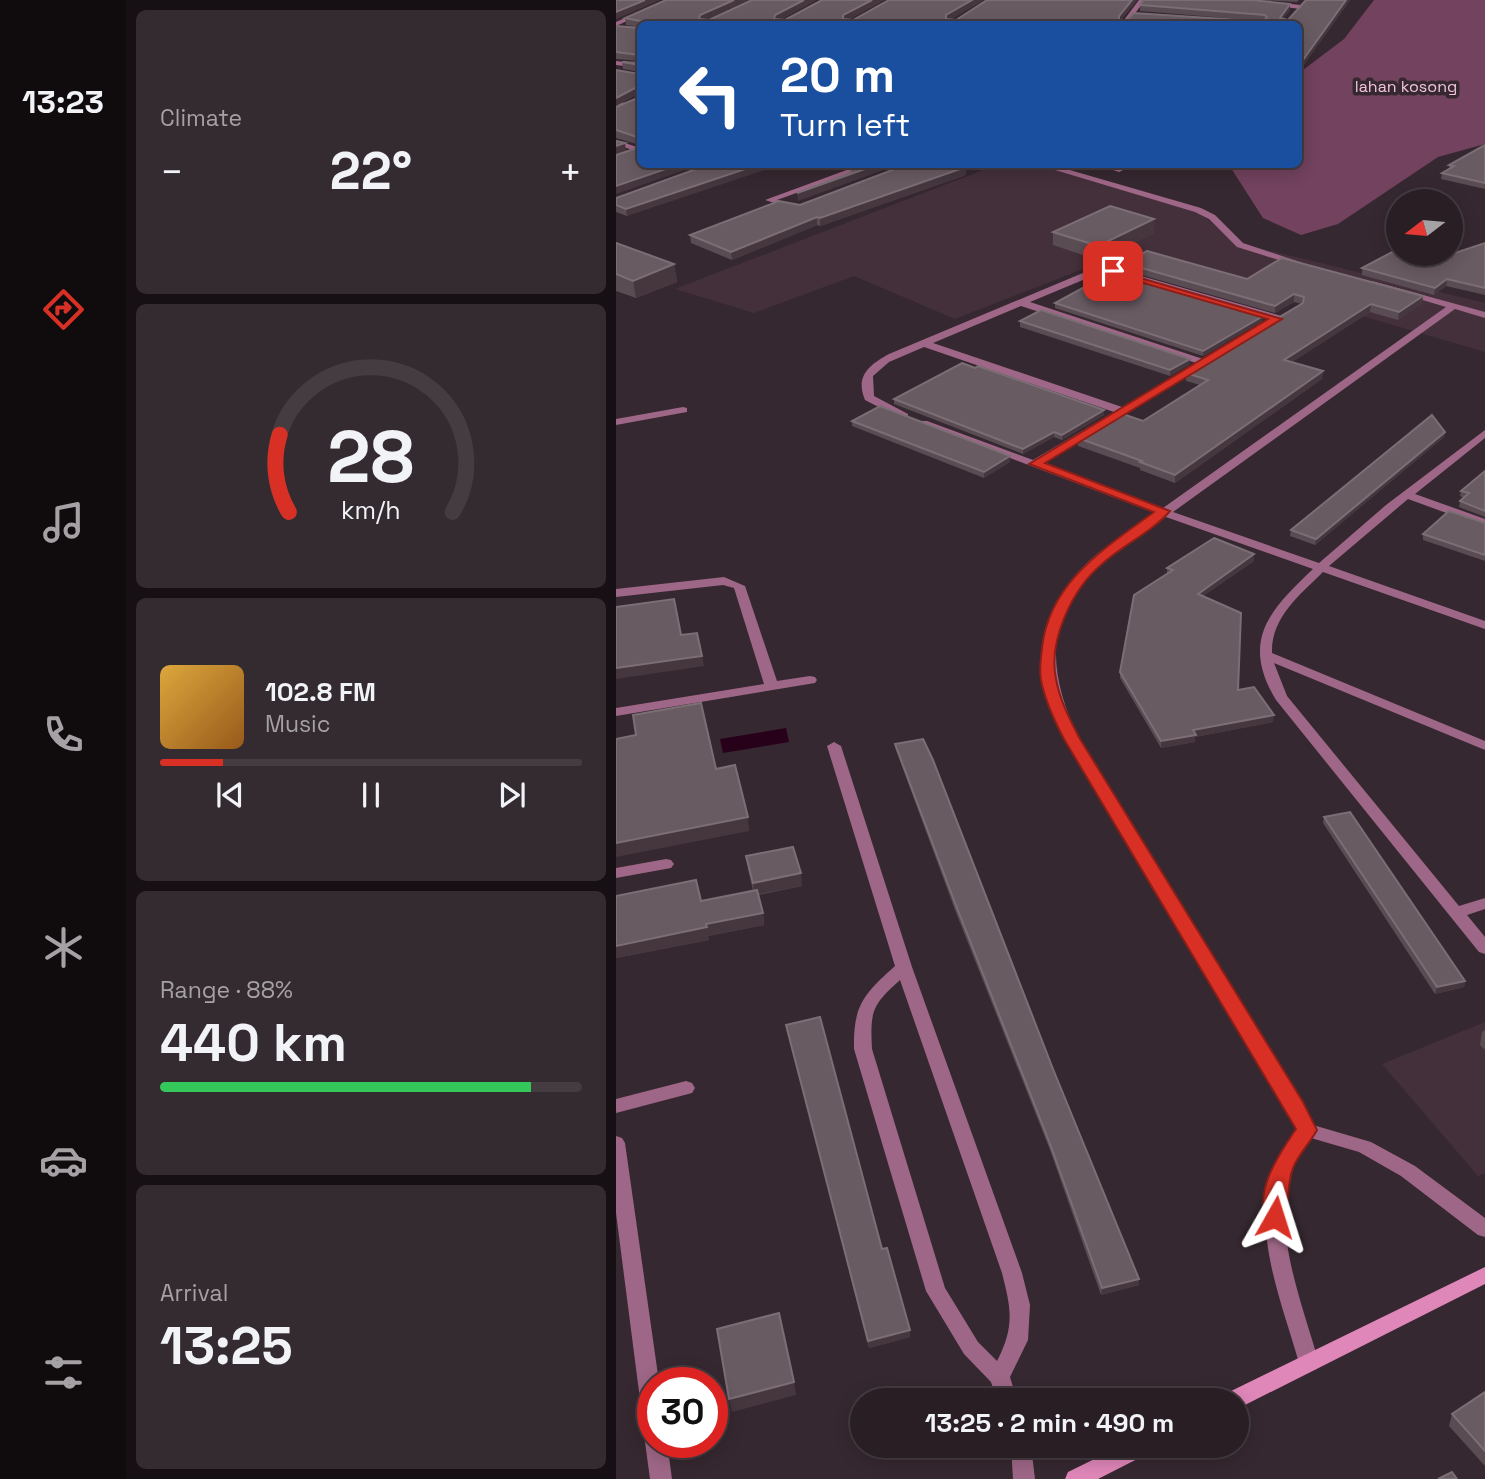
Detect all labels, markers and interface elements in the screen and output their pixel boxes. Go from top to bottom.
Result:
text: 20 m [780,44,895,106]
icon: left [665,49,756,140]
park label: lahan kosong [1355,76,1457,97]
text: 13:23 [22,82,104,122]
text: Climate [160,103,242,133]
text: Turn left [780,105,910,145]
text: 22° [330,138,412,204]
text: − [160,148,184,196]
text: + [558,148,582,196]
north arrow [1386,189,1463,266]
map controls [1386,189,1463,266]
pin [1083,241,1143,301]
icon: arrive [1094,252,1132,290]
icon: directions [39,285,88,334]
text: 28 [328,410,414,503]
text: km/h [341,493,401,525]
icon: music [39,498,88,547]
text: 102.8 FM [265,675,376,709]
text: Music [265,709,330,739]
icon: phone [39,710,88,759]
icon: previous [211,776,249,814]
icon: pause [352,776,390,814]
icon: next [493,776,531,814]
icon: climate [39,923,88,972]
text: Range · 88% [160,975,293,1005]
text: 440 km [160,1010,347,1076]
icon: car [39,1136,88,1185]
position arrow [1238,1180,1312,1254]
text: Arrival [160,1278,228,1308]
text: 13:25 [160,1313,293,1379]
icon: filters [39,1348,88,1397]
speed limit sign: 30 [637,1367,728,1458]
text: 13:25 · 2 min · 490 m [925,1406,1174,1440]

